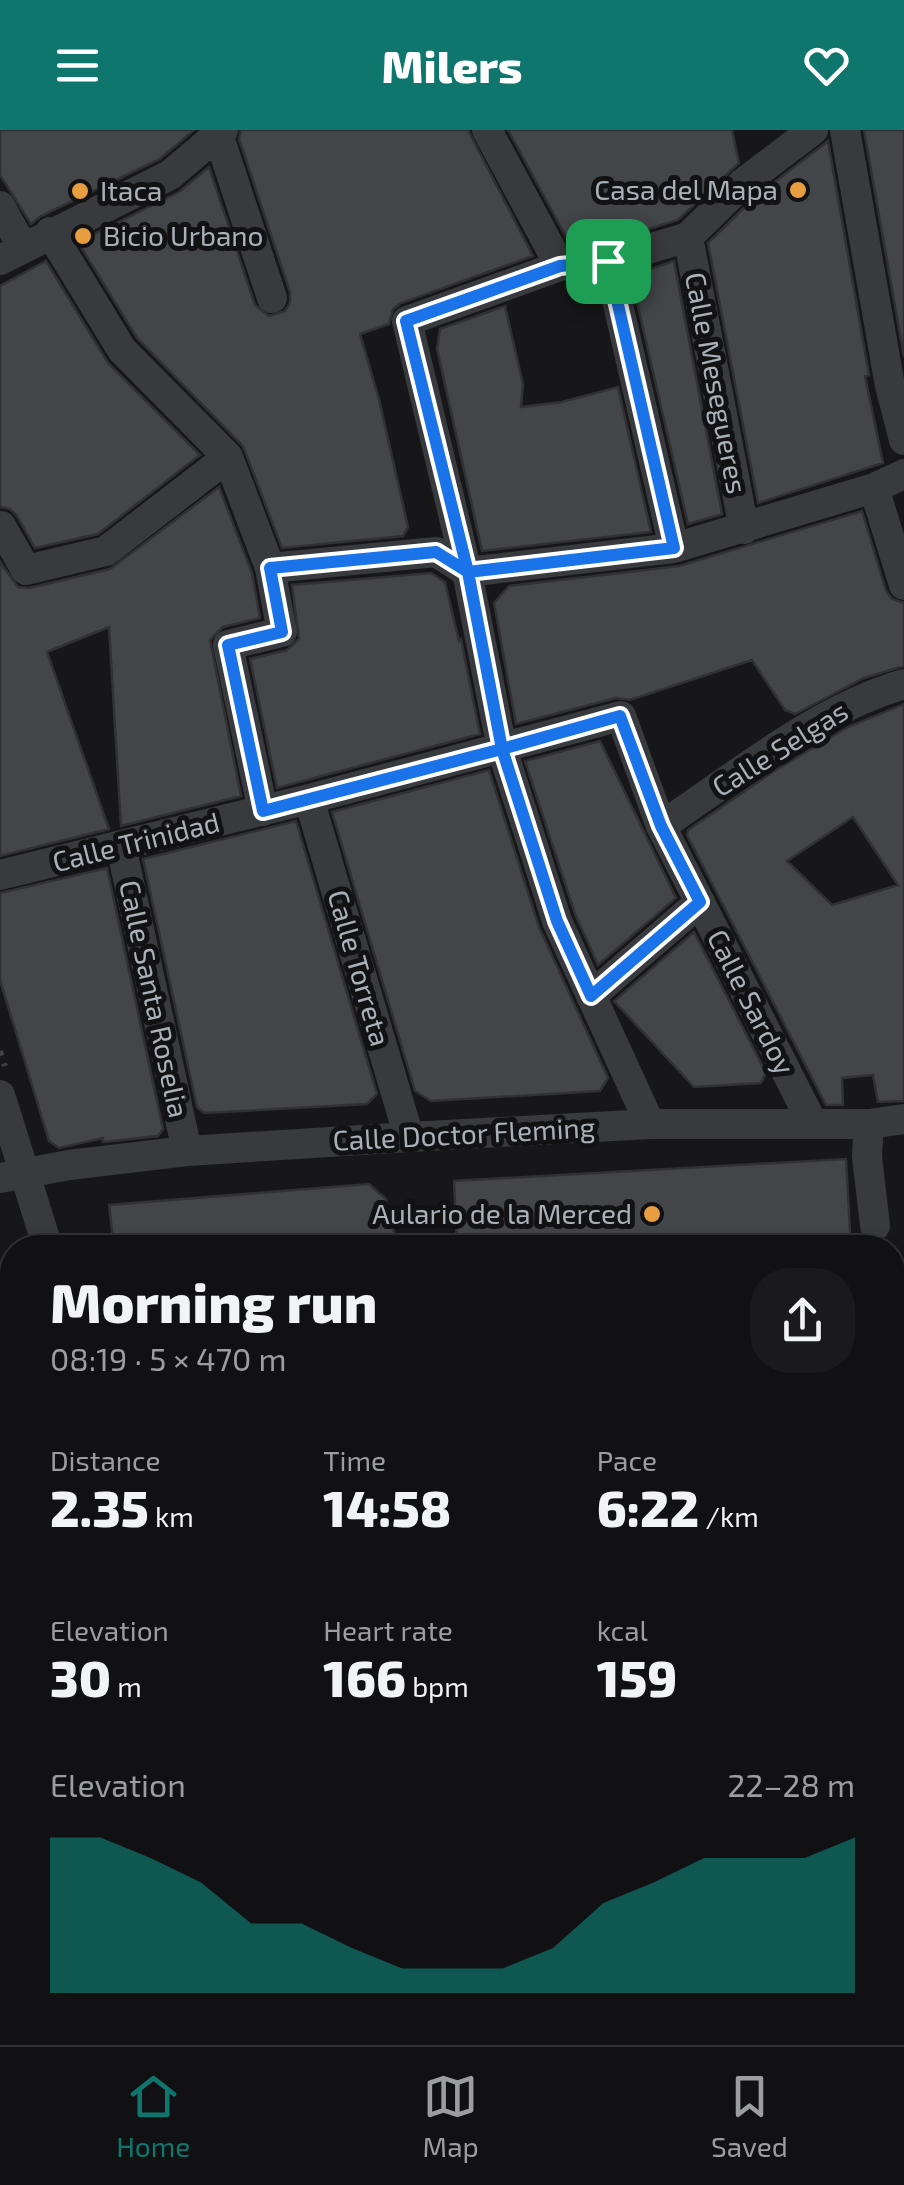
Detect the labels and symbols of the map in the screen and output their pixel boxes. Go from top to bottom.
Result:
place label: Casa del Mapa [594,172,778,206]
place label: Itaca [100,173,162,207]
marker: Casa del Mapa [787,179,809,201]
marker: Itaca [69,180,91,202]
place label: Bicio Urbano [103,218,263,252]
pin [566,219,651,304]
marker: Bicio Urbano [72,225,94,247]
street label: Calle Mesegueres [679,269,755,496]
street label: Calle Selgas [705,693,854,803]
street label: Calle Trinidad [49,804,223,878]
street label: Calle Santa Roselia [113,877,197,1121]
street label: Calle Torreta [321,886,398,1050]
street label: Calle Sardoy [701,923,803,1080]
street label: Calle Doctor Fleming [332,1109,596,1157]
place label: Aulario de la Merced [372,1196,632,1230]
marker: Aulario de la Merced [641,1203,663,1225]

